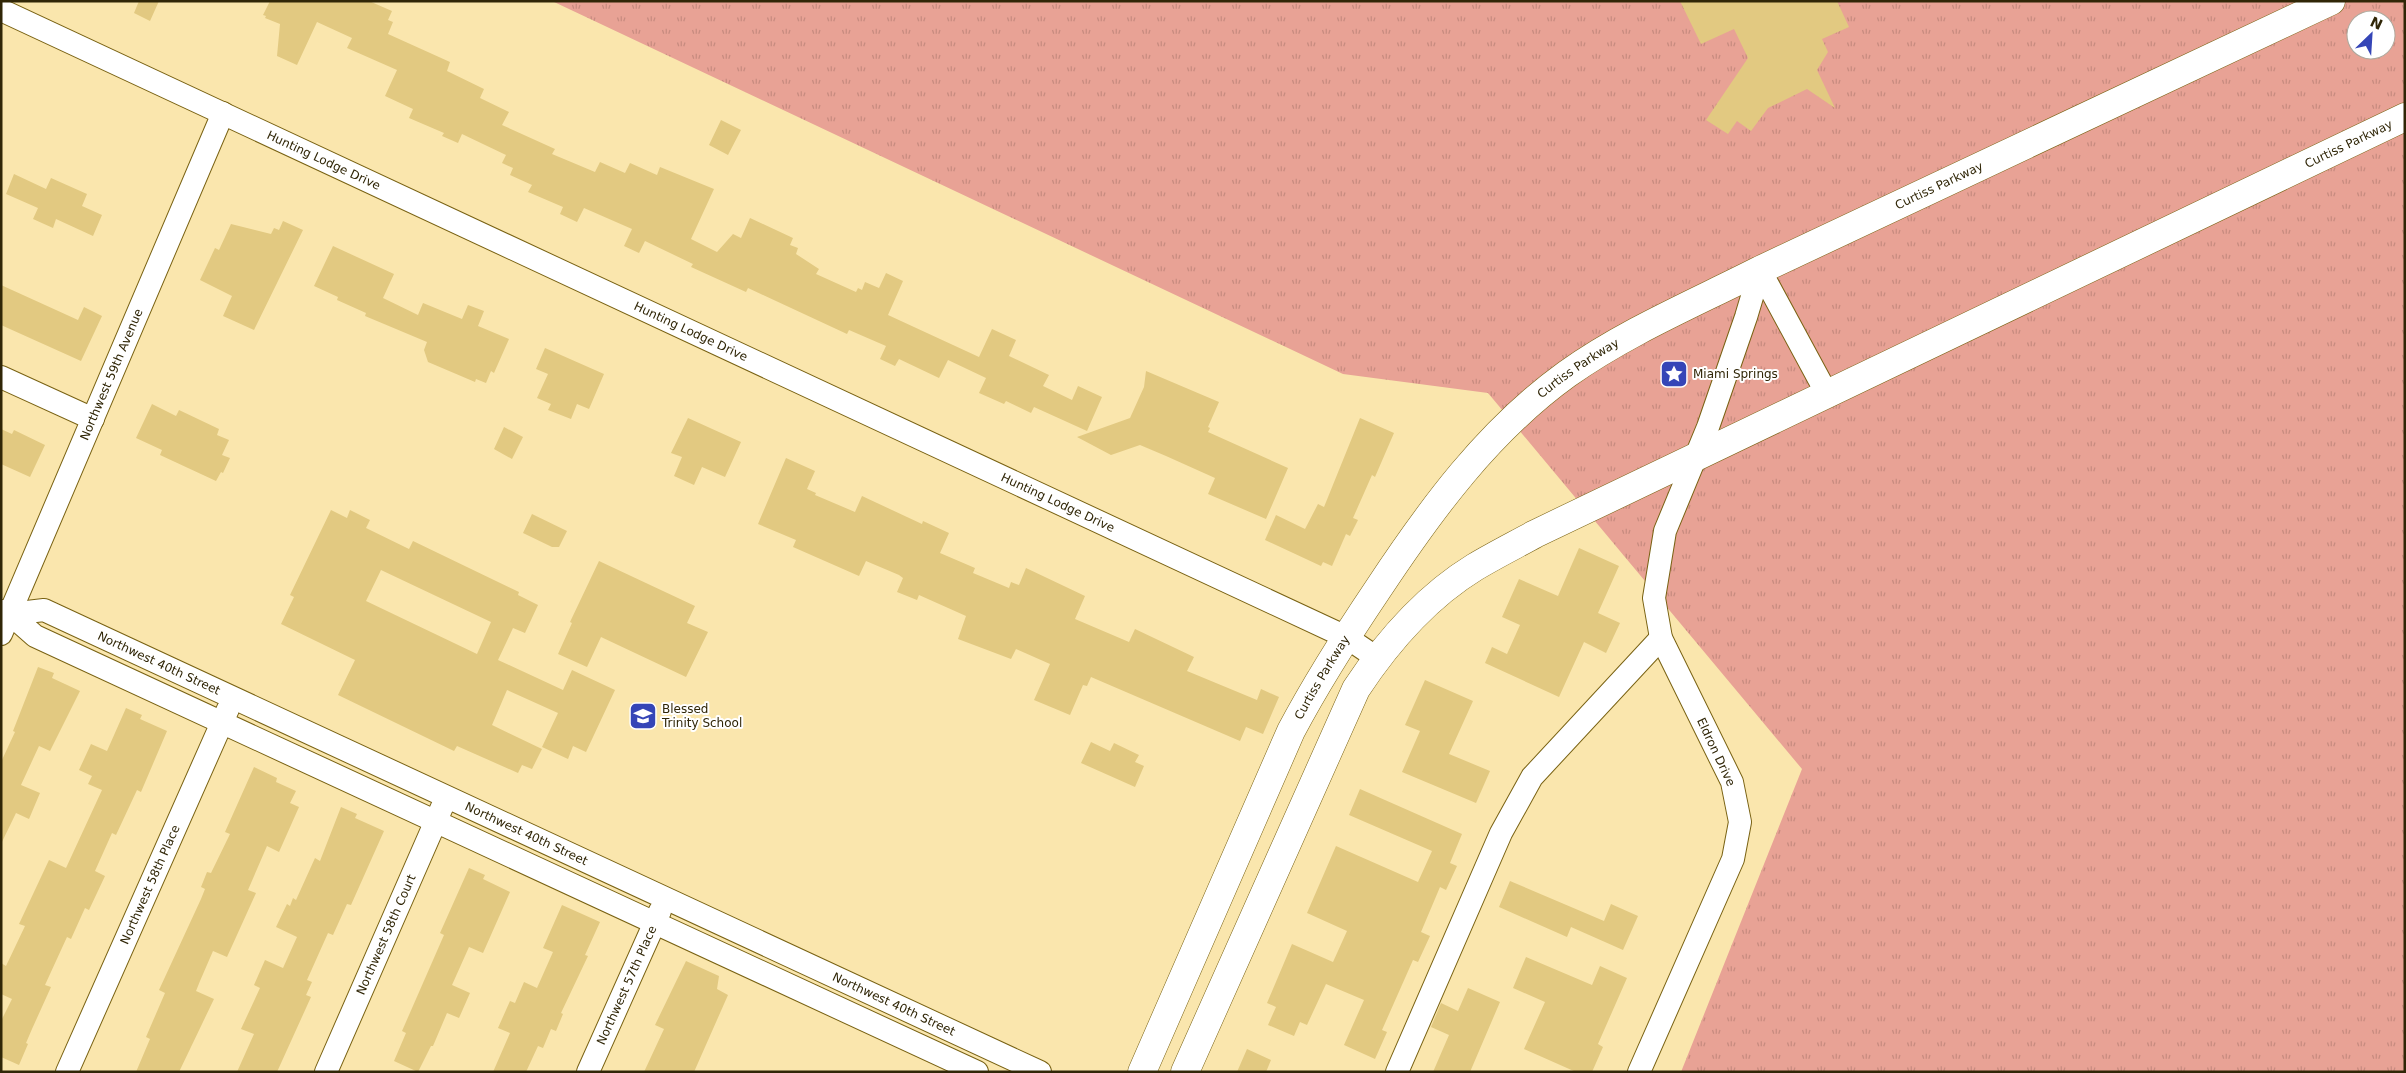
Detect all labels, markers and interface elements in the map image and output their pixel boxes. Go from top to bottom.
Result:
north arrow [2346,10,2396,60]
text: N [2368,13,2385,33]
street label: Curtiss Parkway [2303,117,2395,171]
street label: Hunting Lodge Drive [265,128,383,193]
street label: Curtiss Parkway [1893,159,1985,212]
street label: Hunting Lodge Drive [632,299,750,364]
street label: Northwest 59th Avenue [77,307,146,442]
street label: Curtiss Parkway [1535,336,1621,401]
place icon: Miami Springs [1659,359,1689,389]
place label: Miami Springs [1693,367,1778,381]
street label: Hunting Lodge Drive [999,470,1117,535]
street label: Northwest 40th Street [95,629,223,698]
street label: Curtiss Parkway [1292,633,1353,722]
school or university icon: Blessed Trinity School [628,701,658,731]
place label: Blessed Trinity School [661,702,742,730]
street label: Eldron Drive [1694,716,1738,788]
street label: Northwest 40th Street [463,799,590,868]
street label: Northwest 58th Place [118,823,183,946]
street label: Northwest 58th Court [354,872,419,997]
street label: Northwest 57th Place [594,924,660,1047]
street label: Northwest 40th Street [830,970,958,1039]

